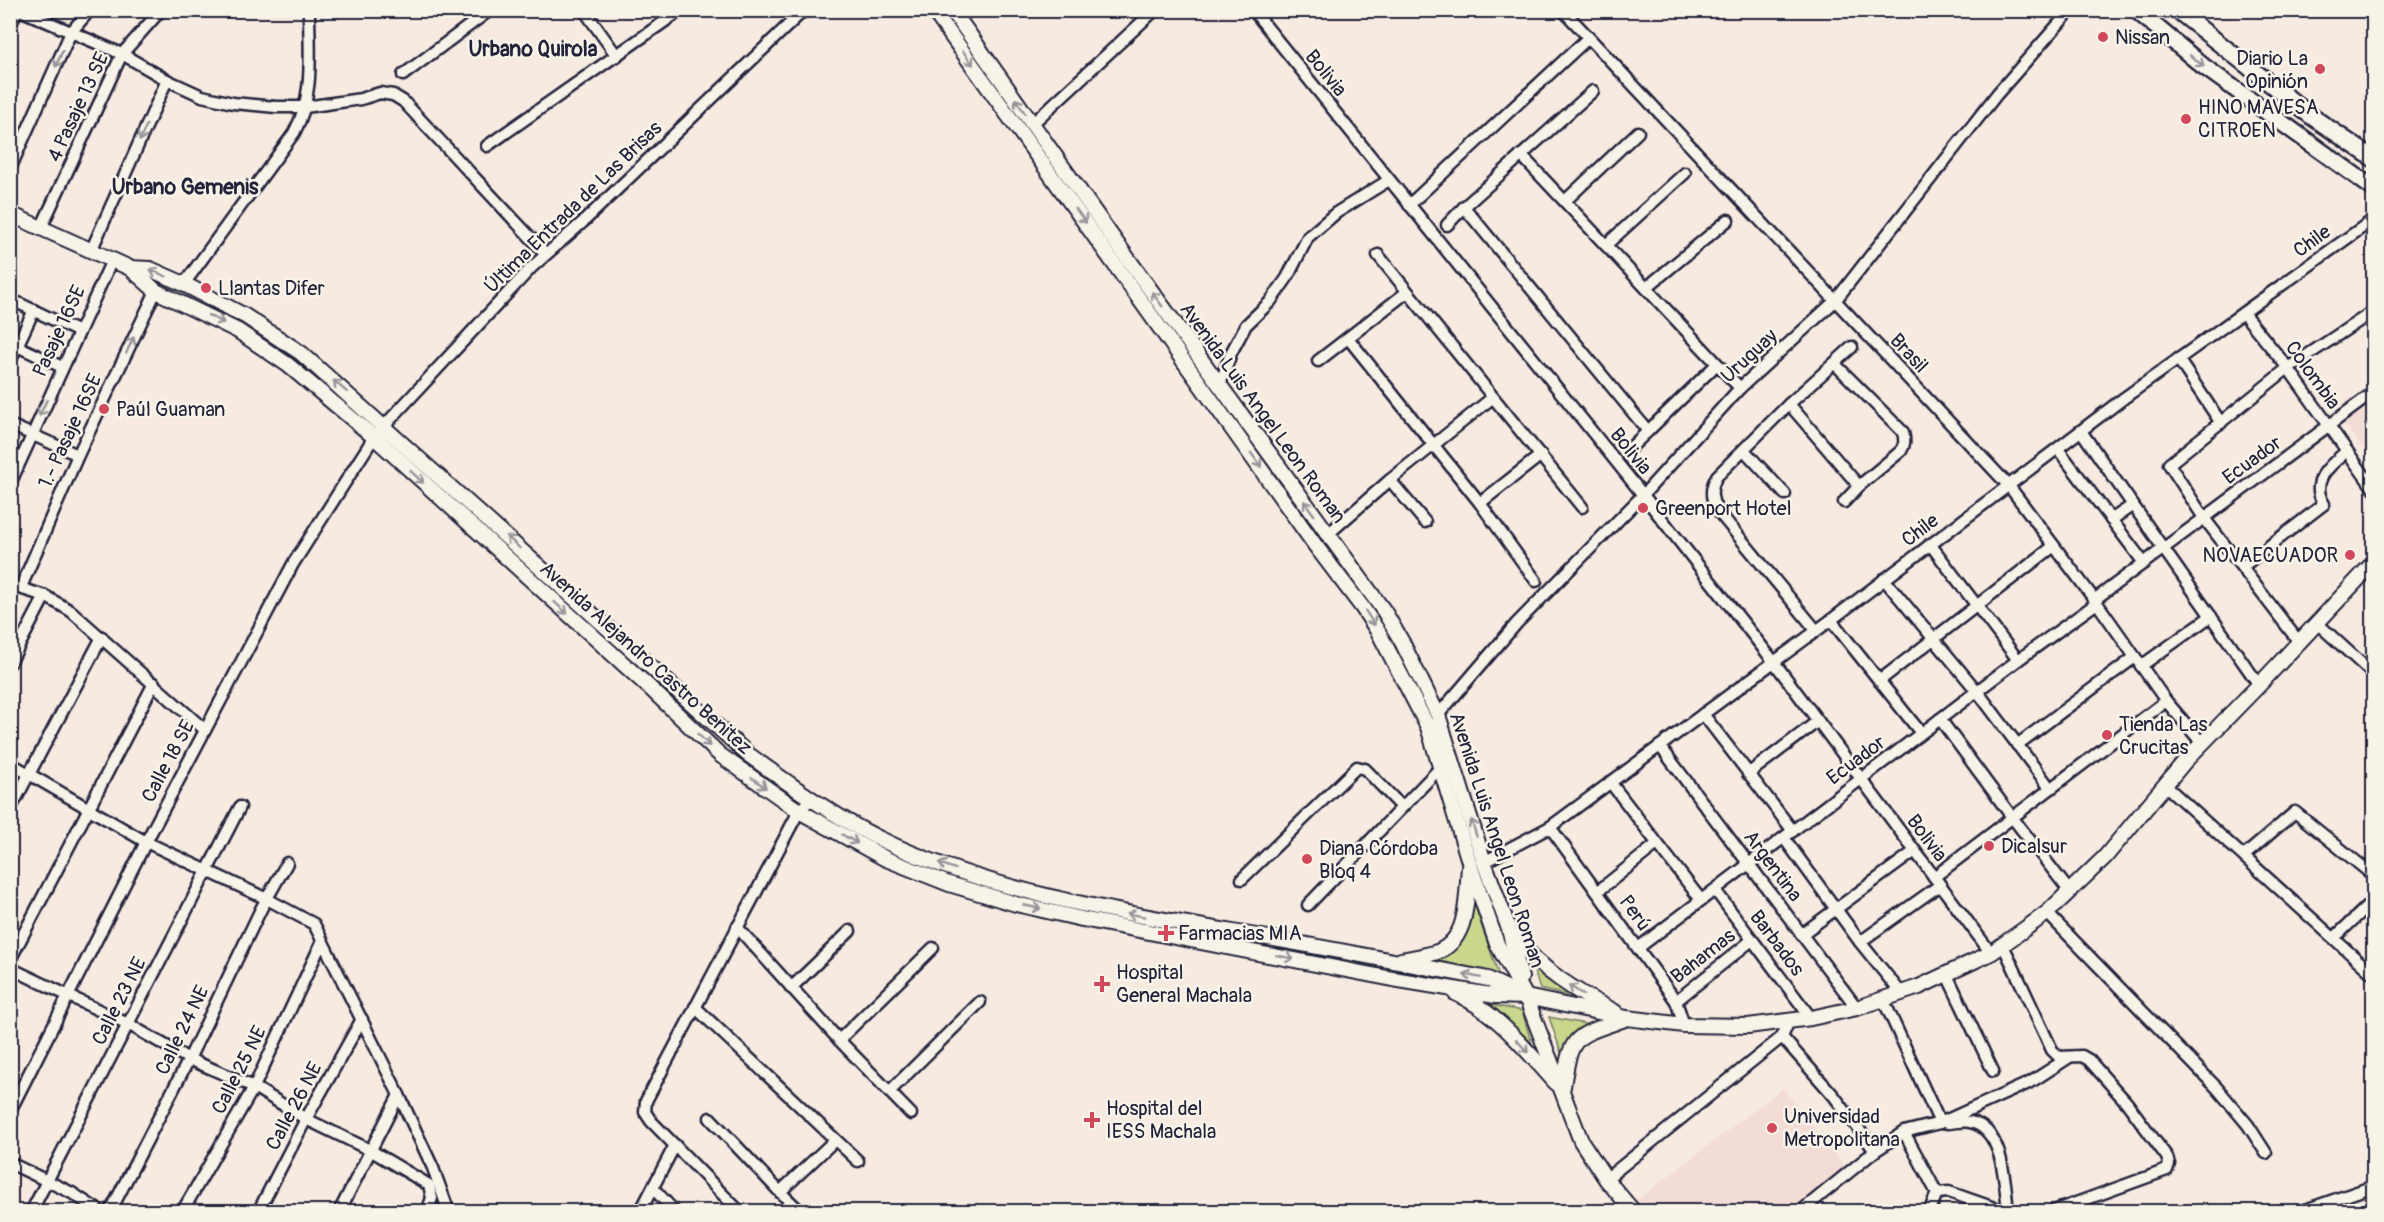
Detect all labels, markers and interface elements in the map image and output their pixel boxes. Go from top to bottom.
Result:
place label: Nissan [2115,25,2170,50]
marker: Nissan [2096,30,2110,44]
district label: Urbano Quirola [468,36,598,63]
street label: Bolivia [1300,45,1352,101]
place label: Diario La Opinión [2236,46,2308,94]
street label: 4 Pasaje 13 SE [42,48,114,166]
one-way arrow [961,49,974,65]
one-way arrow [52,50,63,68]
one-way arrow [2189,55,2205,68]
marker: Diario La Opinión [2313,62,2327,76]
place label: HINO MAVESA CITROEN [2198,95,2319,143]
one-way arrow [1014,99,1026,115]
marker: HINO MAVESA CITROEN [2179,112,2193,126]
street label: Última Entrada de Las Brisas [479,116,667,298]
one-way arrow [137,124,148,142]
district label: Urbano Gemenis [112,174,259,201]
one-way arrow [1075,208,1087,224]
street label: Chile [2288,219,2336,263]
one-way arrow [149,266,168,277]
place label: Llantas Difer [218,276,325,301]
street label: Pasaje 16SE [27,281,91,381]
marker: Llantas Difer [199,281,213,295]
one-way arrow [1151,292,1163,308]
street label: Avenida Luis Angel Leon Roman [1174,298,1352,528]
one-way arrow [206,314,224,326]
street label: Uruguay [1715,323,1783,388]
street label: Brasil [1885,328,1933,378]
street label: Colombia [2280,336,2346,414]
one-way arrow [125,337,136,355]
street label: 1.- Pasaje 16SE [33,370,107,492]
one-way arrow [332,380,348,393]
place label: Paúl Guaman [116,397,225,422]
one-way arrow [37,399,49,417]
marker: Paúl Guaman [97,402,111,416]
street label: Bolivia [1605,423,1657,479]
street label: Ecuador [2217,430,2287,490]
one-way arrow [1250,452,1262,468]
one-way arrow [409,469,424,483]
place label: Greenport Hotel [1655,496,1791,521]
one-way arrow [1303,501,1315,517]
marker: Greenport Hotel [1636,501,1650,515]
street label: Chile [1896,508,1944,552]
one-way arrow [505,535,520,549]
place label: NOVAECUADOR [2203,543,2338,568]
marker: NOVAECUADOR [2343,548,2357,562]
street label: Avenida Alejandro Castro Benitez [535,556,757,760]
one-way arrow [553,601,568,615]
one-way arrow [1363,610,1376,627]
street label: Avenida Luis Angel Leon Roman [1444,709,1550,971]
place label: Tienda Las Crucitas [2119,712,2207,760]
street label: Calle 18 SE [136,716,200,806]
marker: Tienda Las Crucitas [2100,728,2114,742]
street label: Ecuador [1822,730,1890,790]
one-way arrow [697,733,712,747]
one-way arrow [751,777,767,789]
street label: Bolivia [1901,809,1953,867]
one-way arrow [1468,819,1479,838]
street label: Argentina [1738,825,1808,907]
one-way arrow [841,833,858,845]
place label: Dicalsur [2001,834,2067,859]
place label: Diana Córdoba Bloq 4 [1319,836,1438,884]
marker: Dicalsur [1982,839,1996,853]
marker: Diana Córdoba Bloq 4 [1300,852,1314,866]
one-way arrow [938,859,957,870]
street label: Perú [1614,890,1656,936]
one-way arrow [1022,902,1041,914]
street label: Barbados [1744,905,1810,981]
one-way arrow [1126,909,1146,920]
place label: Farmacias MIA [1178,921,1302,946]
street label: Bahamas [1666,923,1740,989]
marker: Farmacias MIA [1159,926,1173,940]
one-way arrow [1275,952,1294,963]
street label: Calle 23 NE [86,953,152,1049]
place label: Hospital General Machala [1116,960,1252,1008]
one-way arrow [1463,970,1482,981]
marker: Hospital General Machala [1093,975,1111,993]
street label: Calle 24 NE [150,981,214,1079]
one-way arrow [1568,984,1585,996]
street label: Calle 25 NE [206,1022,272,1118]
one-way arrow [1515,1038,1529,1053]
street label: Calle 26 NE [260,1058,328,1154]
place label: Hospital del IESS Machala [1106,1096,1216,1144]
place label: Universidad Metropolitana [1784,1104,1900,1152]
marker: Hospital del IESS Machala [1083,1111,1101,1129]
marker: Universidad Metropolitana [1765,1121,1779,1135]

